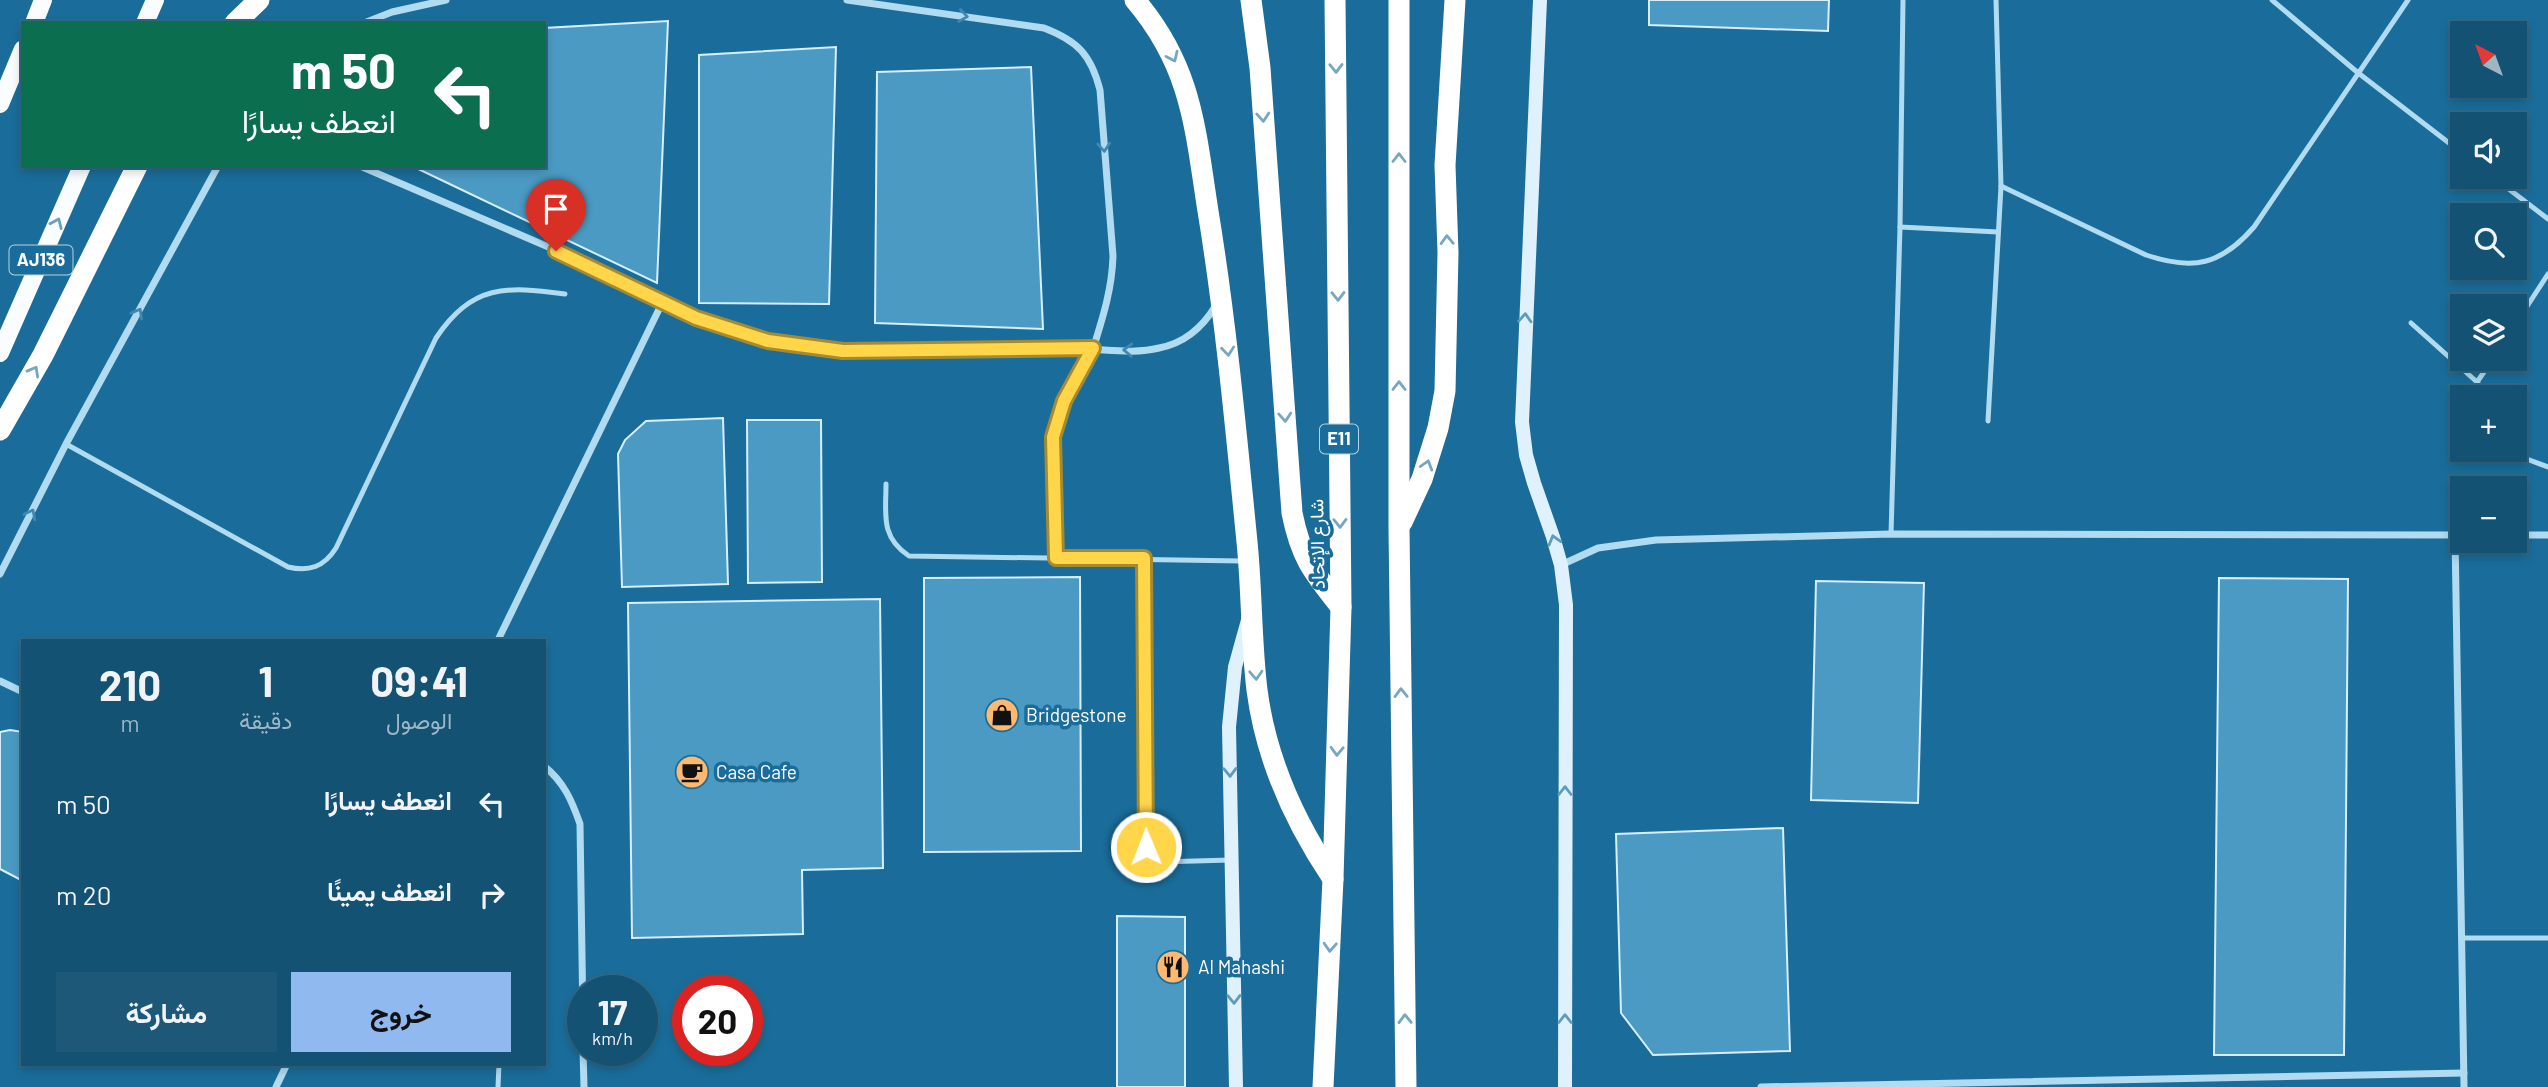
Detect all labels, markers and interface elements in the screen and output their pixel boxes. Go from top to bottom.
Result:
one-way arrow [958,9,969,24]
north arrow [2450,21,2527,98]
map controls [2450,21,2527,553]
text: 50 m [291,40,396,99]
icon: left [420,49,511,140]
one-way arrow [1164,50,1178,62]
one-way arrow [1328,63,1344,74]
text: انعطف يسارًا [242,101,396,139]
one-way arrow [1255,111,1270,122]
button: sound [2450,112,2527,189]
one-way arrow [1096,142,1111,153]
one-way arrow [1391,153,1407,163]
pin [526,179,586,251]
icon: arrive [537,190,575,228]
button: search [2450,203,2527,280]
one-way arrow [49,218,63,230]
one-way arrow [1440,234,1455,245]
road number: AJ136 [9,246,72,274]
one-way arrow [1330,291,1346,301]
button: layers [2450,294,2527,371]
one-way arrow [130,307,143,320]
one-way arrow [1517,312,1532,323]
one-way arrow [1122,343,1133,358]
one-way arrow [1220,345,1235,357]
one-way arrow [26,366,39,379]
one-way arrow [1391,380,1407,391]
button: + [2450,385,2527,462]
one-way arrow [1277,412,1292,423]
road number: E11 [1320,424,1358,454]
one-way arrow [1418,459,1433,471]
button: − [2450,476,2527,553]
street label: شارع الإتحاد [1304,499,1331,589]
one-way arrow [23,508,36,521]
one-way arrow [1332,518,1348,529]
one-way arrow [1548,535,1562,547]
text: 1 [258,655,273,705]
text: 09:41 [370,655,468,705]
text: 210 [99,659,161,709]
one-way arrow [1248,670,1263,681]
one-way arrow [1393,688,1409,698]
shop icon: Bridgestone [983,696,1021,734]
place label: Bridgestone [1026,703,1127,726]
text: دقيقة [239,706,292,734]
text: الوصول [386,706,452,734]
text: m [121,709,140,737]
one-way arrow [1329,746,1345,756]
cafe icon: Casa Cafe [673,753,711,791]
place label: Casa Cafe [716,760,797,783]
one-way arrow [1222,767,1238,778]
text: انعطف يسارًا [324,784,452,815]
icon: left [473,785,511,823]
one-way arrow [1557,786,1573,796]
text: 50 m [56,788,111,819]
position arrow [1109,810,1183,884]
text: انعطف يمينًا [327,875,452,906]
icon: right [473,876,511,914]
text: 20 m [56,879,111,910]
one-way arrow [1323,942,1338,953]
restaurant icon: Al Mahashi [1154,948,1192,986]
place label: Al Mahashi [1198,955,1285,978]
button: مشاركة [56,972,277,1052]
button: خروج [291,972,511,1052]
speed limit sign: 20 [672,975,763,1066]
text: 17 [598,990,627,1032]
one-way arrow [1227,994,1242,1005]
one-way arrow [1397,1013,1413,1024]
one-way arrow [1557,1013,1573,1024]
text: km/h [592,1027,633,1049]

